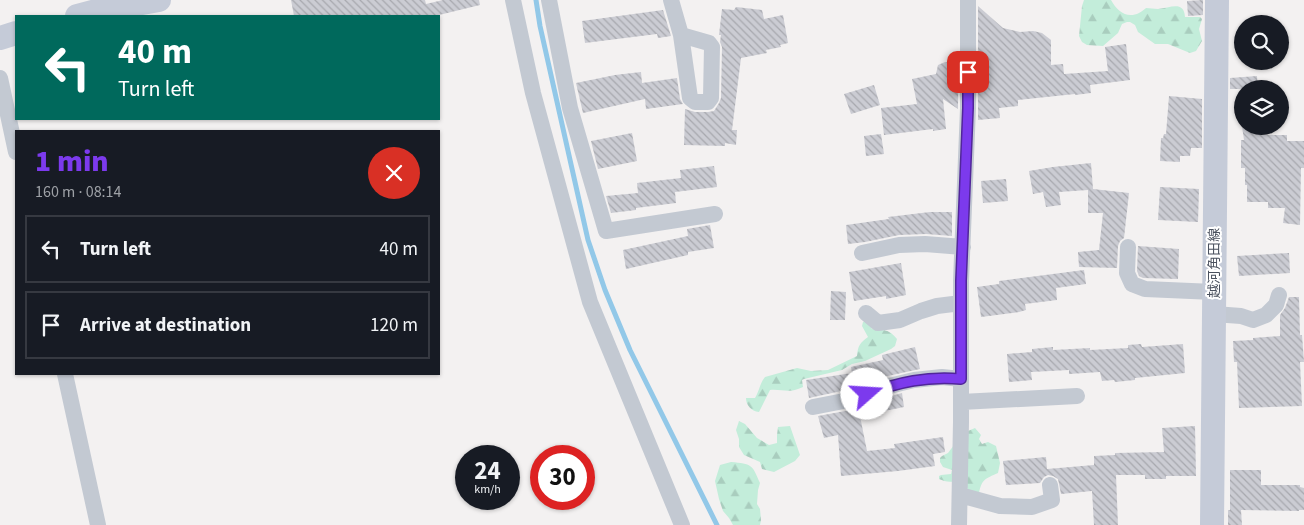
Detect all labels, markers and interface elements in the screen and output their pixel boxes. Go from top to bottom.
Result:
map controls [1234,15,1289,135]
button: search [1234,15,1289,70]
text: 40 m [118,27,192,77]
icon: left [35,35,100,100]
pin [947,51,989,93]
icon: arrive [954,58,982,86]
text: Turn left [118,73,194,105]
button: layers [1234,80,1289,135]
text: 1 min [35,140,109,183]
button: close [368,147,420,199]
text: 160 m · 08:14 [35,181,122,203]
street label: 越河角田線 [1205,228,1225,298]
icon: left [37,235,65,263]
text: Turn left [80,236,151,263]
text: 40 m [380,236,418,263]
icon: arrive [37,311,65,339]
text: Arrive at destination [80,312,251,339]
text: 120 m [370,312,418,339]
position arrow [840,367,892,419]
speed limit sign: 30 [530,445,595,510]
text: 24 [474,453,501,489]
text: km/h [474,481,501,498]

